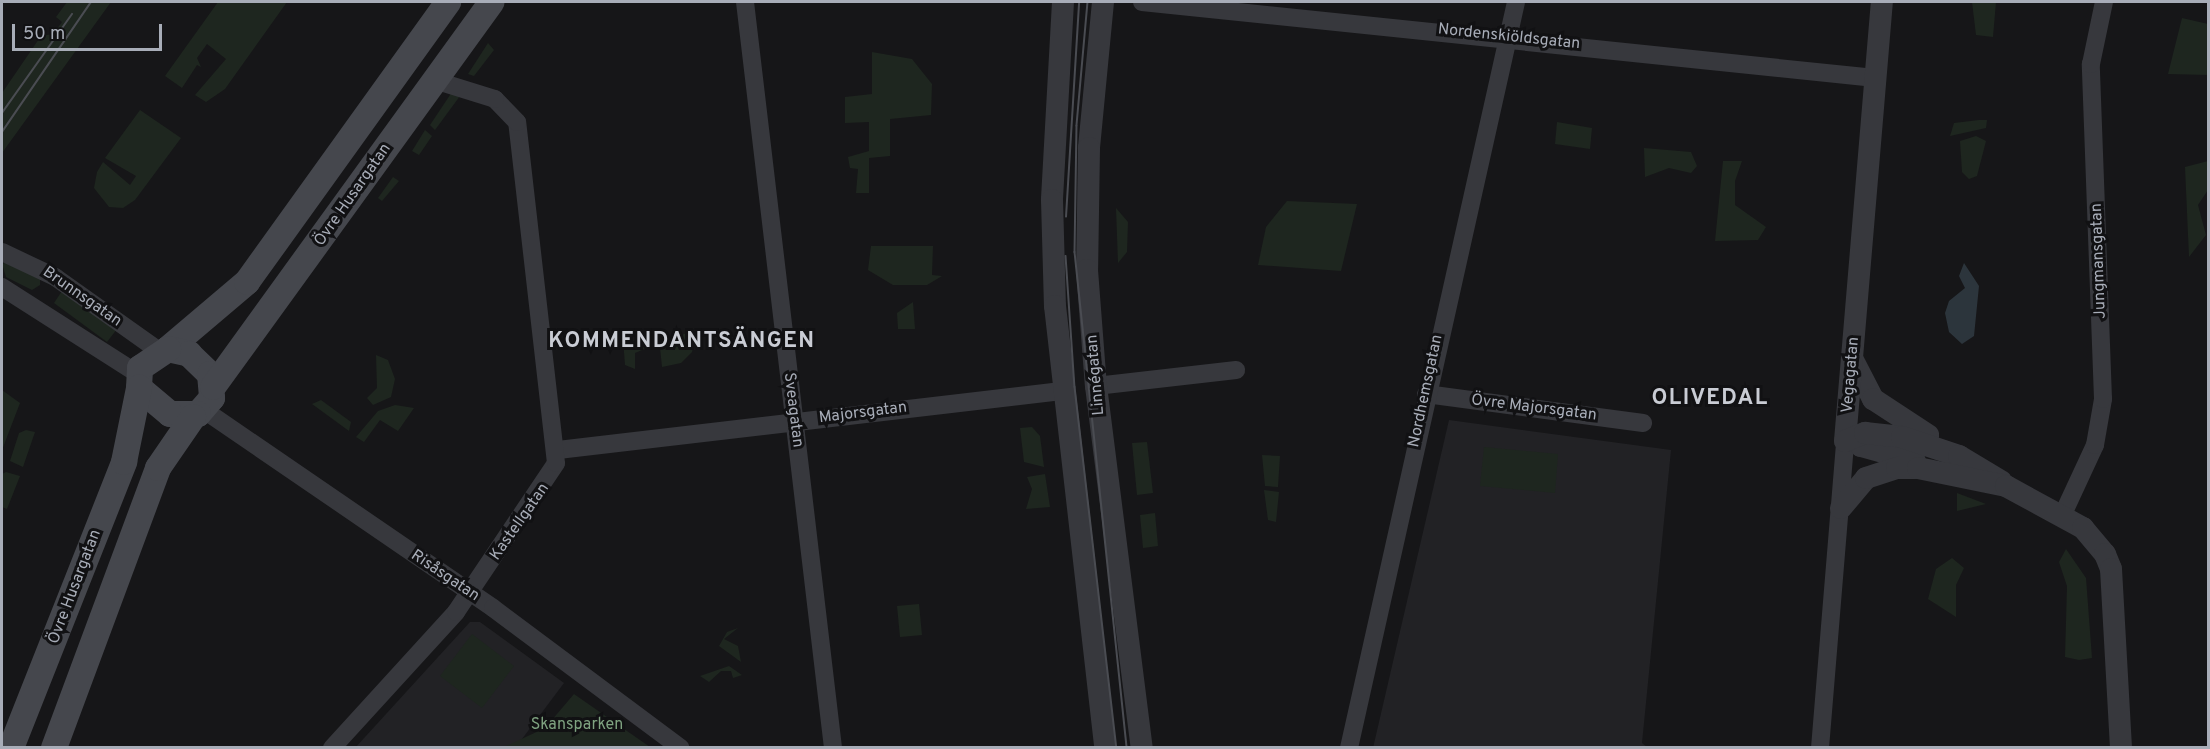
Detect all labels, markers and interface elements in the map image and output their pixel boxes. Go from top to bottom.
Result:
scale bar [15,12,165,50]
street label: Nordenskiöldsgatan [1437,20,1581,54]
text: 50 m [23,23,65,46]
street label: Övre Husargatan [310,140,396,250]
street label: Jungmansgatan [2087,203,2111,319]
street label: Brunnsgatan [39,263,125,331]
district label: KOMMENDANTSÄNGEN [548,329,816,355]
street label: Nordhemsgatan [1405,333,1447,449]
street label: Linnégatan [1083,334,1109,416]
street label: Vegagatan [1838,336,1864,414]
street label: Sveagatan [779,371,807,449]
district label: OLIVEDAL [1651,386,1769,412]
street label: Övre Majorsgatan [1470,391,1598,425]
street label: Majorsgatan [818,398,908,428]
street label: Kastellgatan [486,480,554,564]
street label: Övre Husargatan [44,527,106,647]
street label: Risåsgatan [407,546,483,606]
park label: Skansparken [531,715,623,735]

